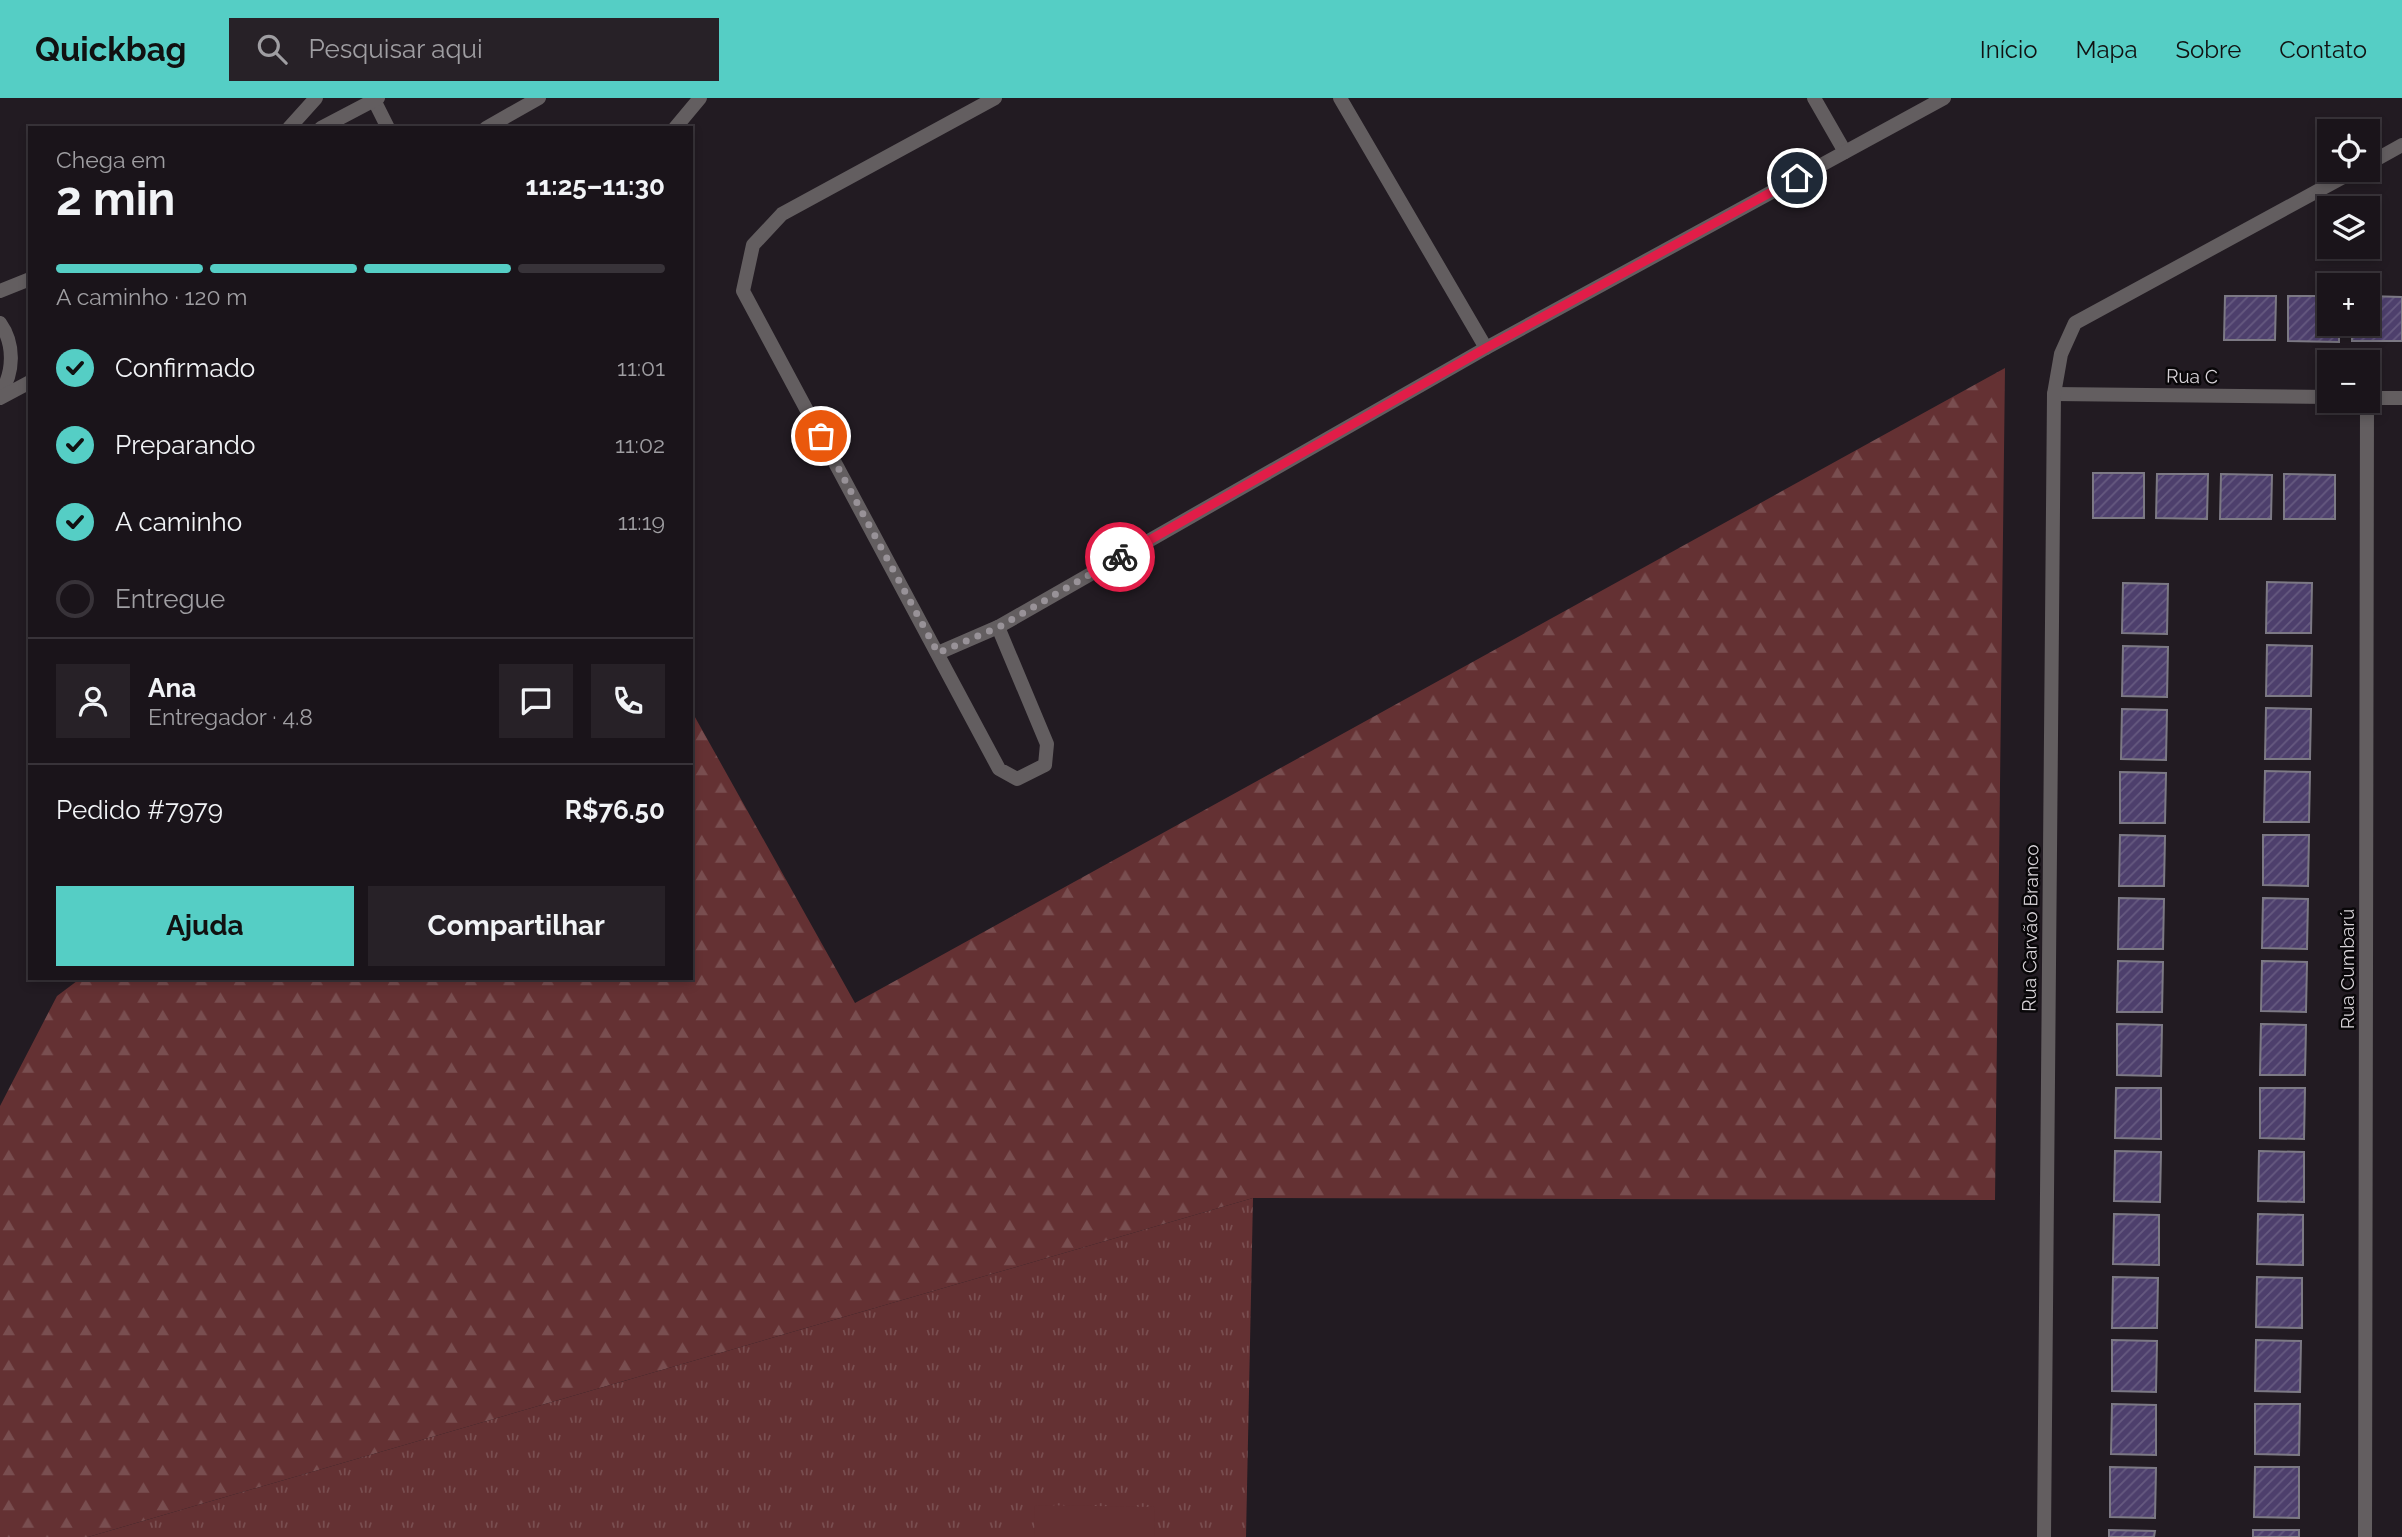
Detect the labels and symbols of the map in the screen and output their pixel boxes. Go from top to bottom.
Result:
pin [1767,148,1827,208]
street label: Rua C [2166,365,2218,387]
pin [791,406,851,466]
courier [1085,522,1155,592]
street label: Rua Carvão Branco [2018,844,2042,1012]
street label: Rua Cumbarú [2336,909,2358,1029]

